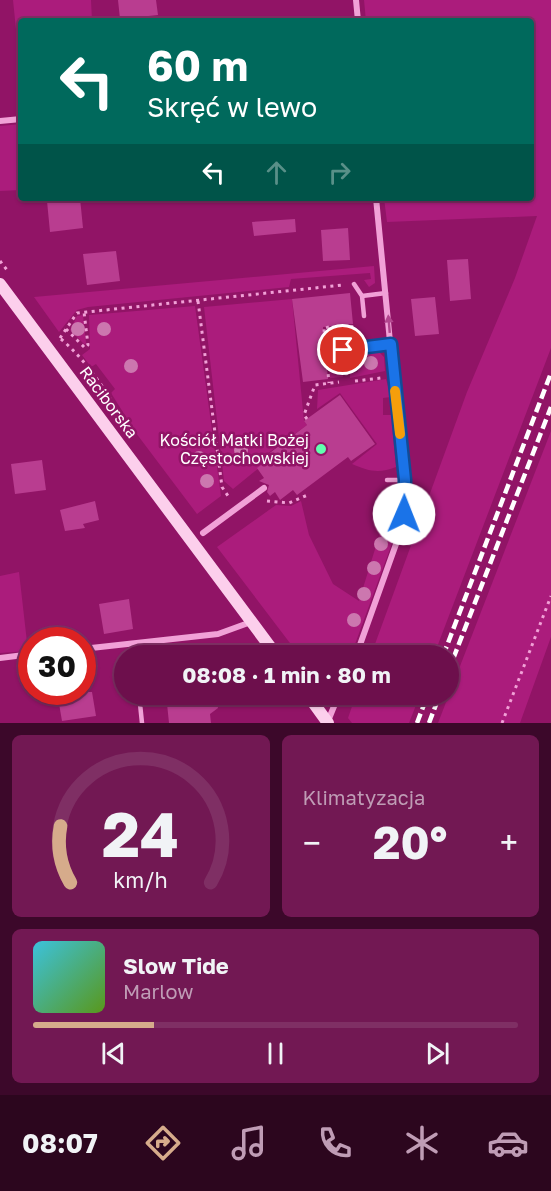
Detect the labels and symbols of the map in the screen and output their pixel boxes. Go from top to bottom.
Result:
one-way arrow [384,315,394,334]
pin [317,324,368,375]
street label: Raciborska [75,362,143,442]
place label: Kościół Matki Bożej Częstochowskiej [160,430,309,468]
marker: Kościół Matki Bożej Częstochowskiej [314,442,328,456]
position arrow [372,482,436,546]
speed limit sign: 30 [18,627,96,705]

